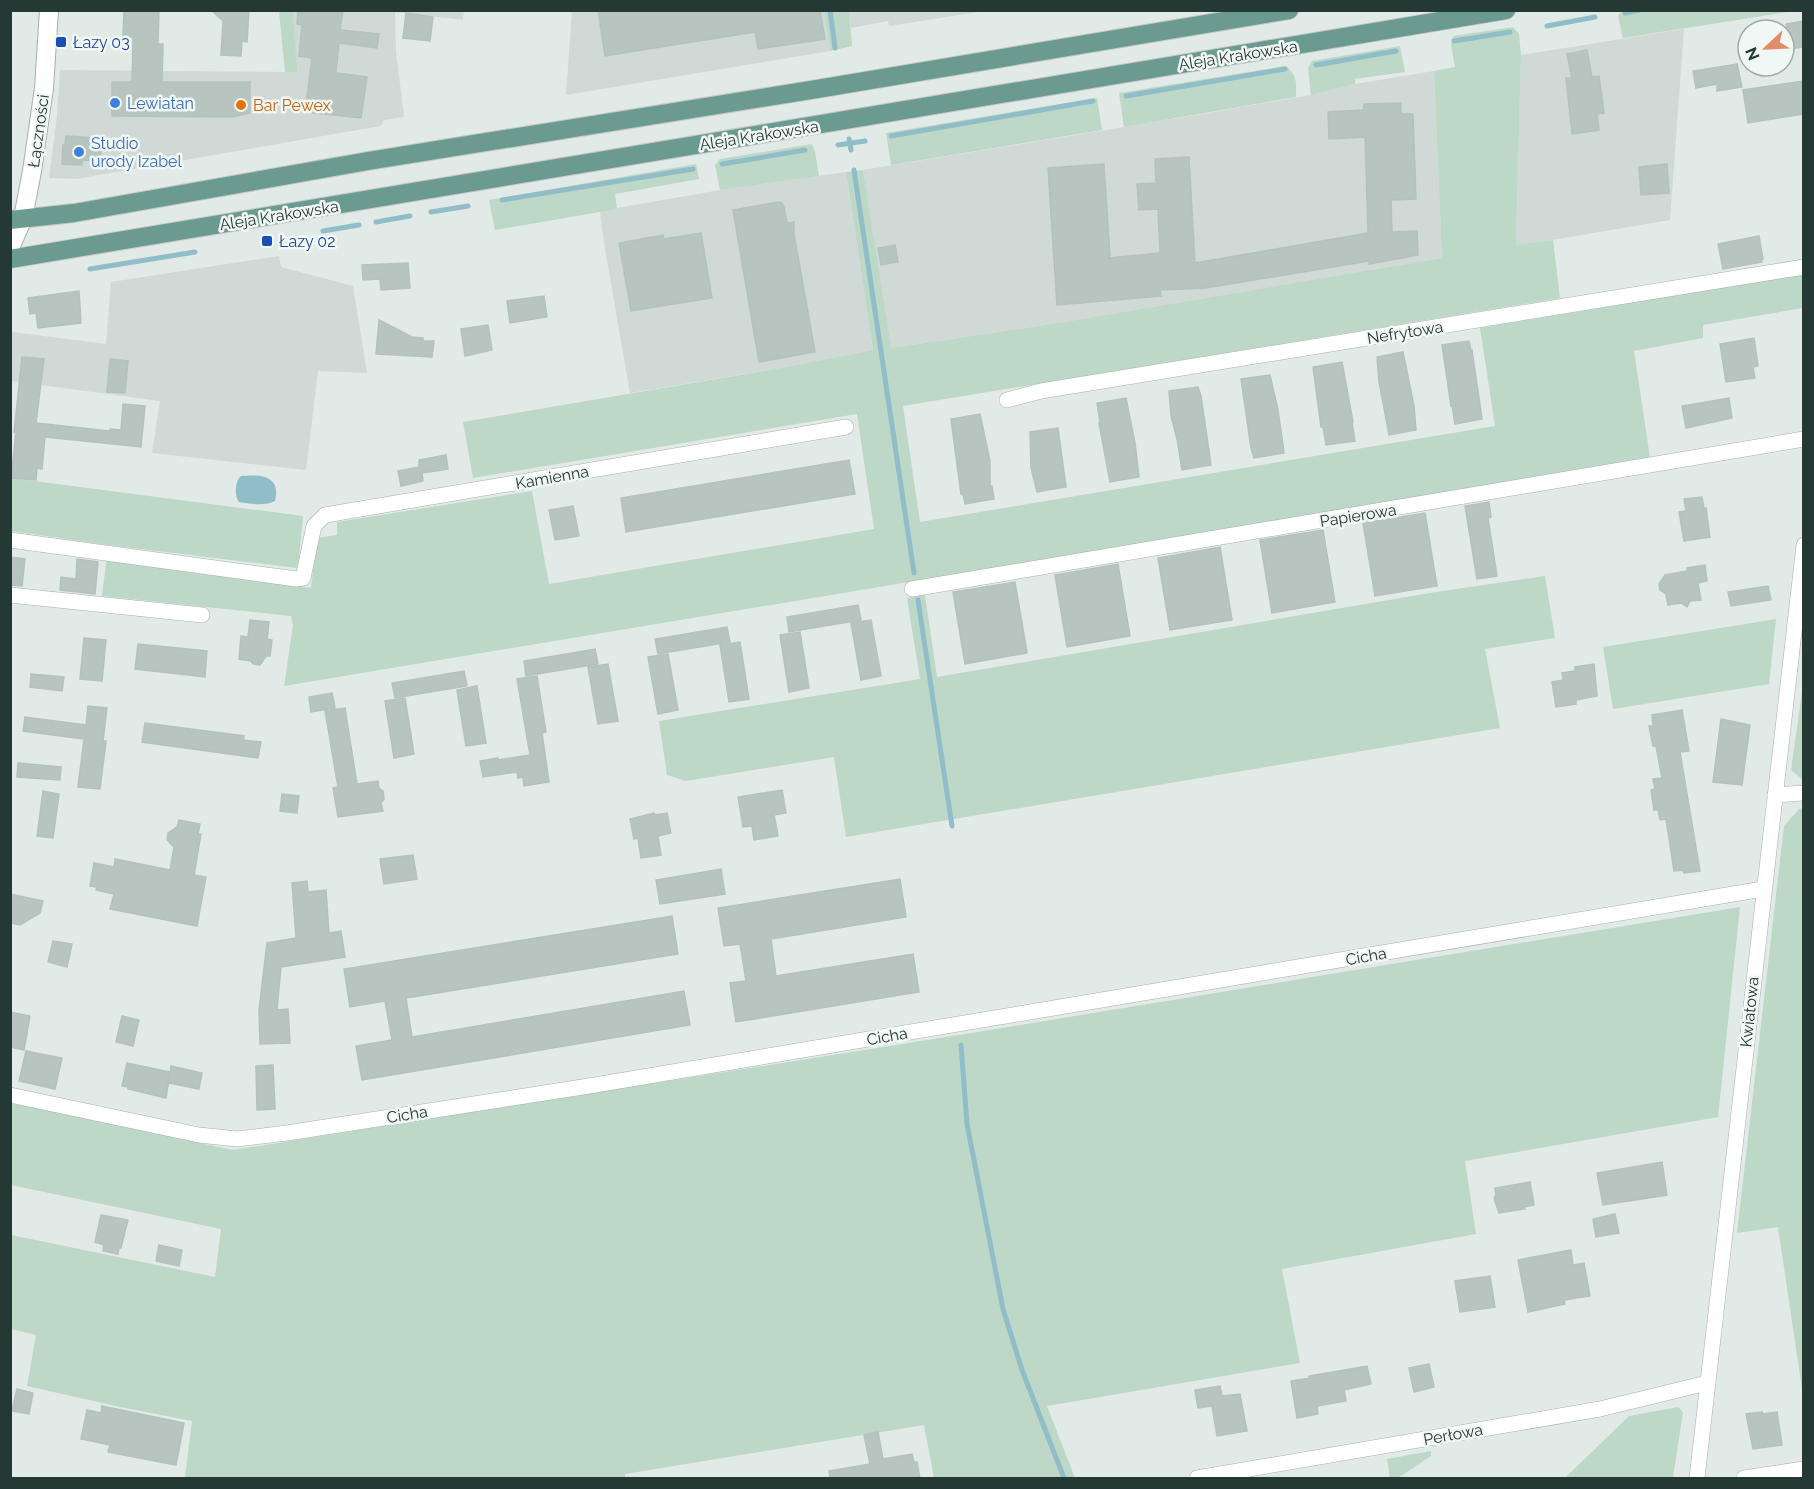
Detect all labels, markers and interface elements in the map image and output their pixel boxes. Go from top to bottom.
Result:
north arrow [1736,18,1796,78]
place label: Łazy 03 [73,33,130,52]
marker: Łazy 03 [54,35,68,49]
street label: Aleja Krakowska [1177,37,1299,74]
text: N [1742,44,1764,63]
street label: Łączności [24,93,53,169]
place label: Lewiatan [127,94,194,113]
marker: Lewiatan [108,96,122,110]
place label: Bar Pewex [253,96,331,115]
marker: Bar Pewex [234,98,248,112]
street label: Aleja Krakowska [698,117,820,154]
place label: Studio urody Izabel [91,134,182,171]
marker: Studio urody Izabel [72,145,86,159]
street label: Aleja Krakowska [218,197,340,234]
place label: Łazy 02 [279,232,335,251]
marker: Łazy 02 [260,234,274,248]
street label: Nefrytowa [1366,317,1445,348]
street label: Kamienna [514,462,590,493]
street label: Papierowa [1318,500,1398,531]
street label: Cicha [1344,944,1388,969]
street label: Kwiatowa [1736,976,1763,1048]
street label: Cicha [865,1024,909,1049]
street label: Cicha [385,1102,429,1127]
street label: Perłowa [1422,1420,1484,1449]

